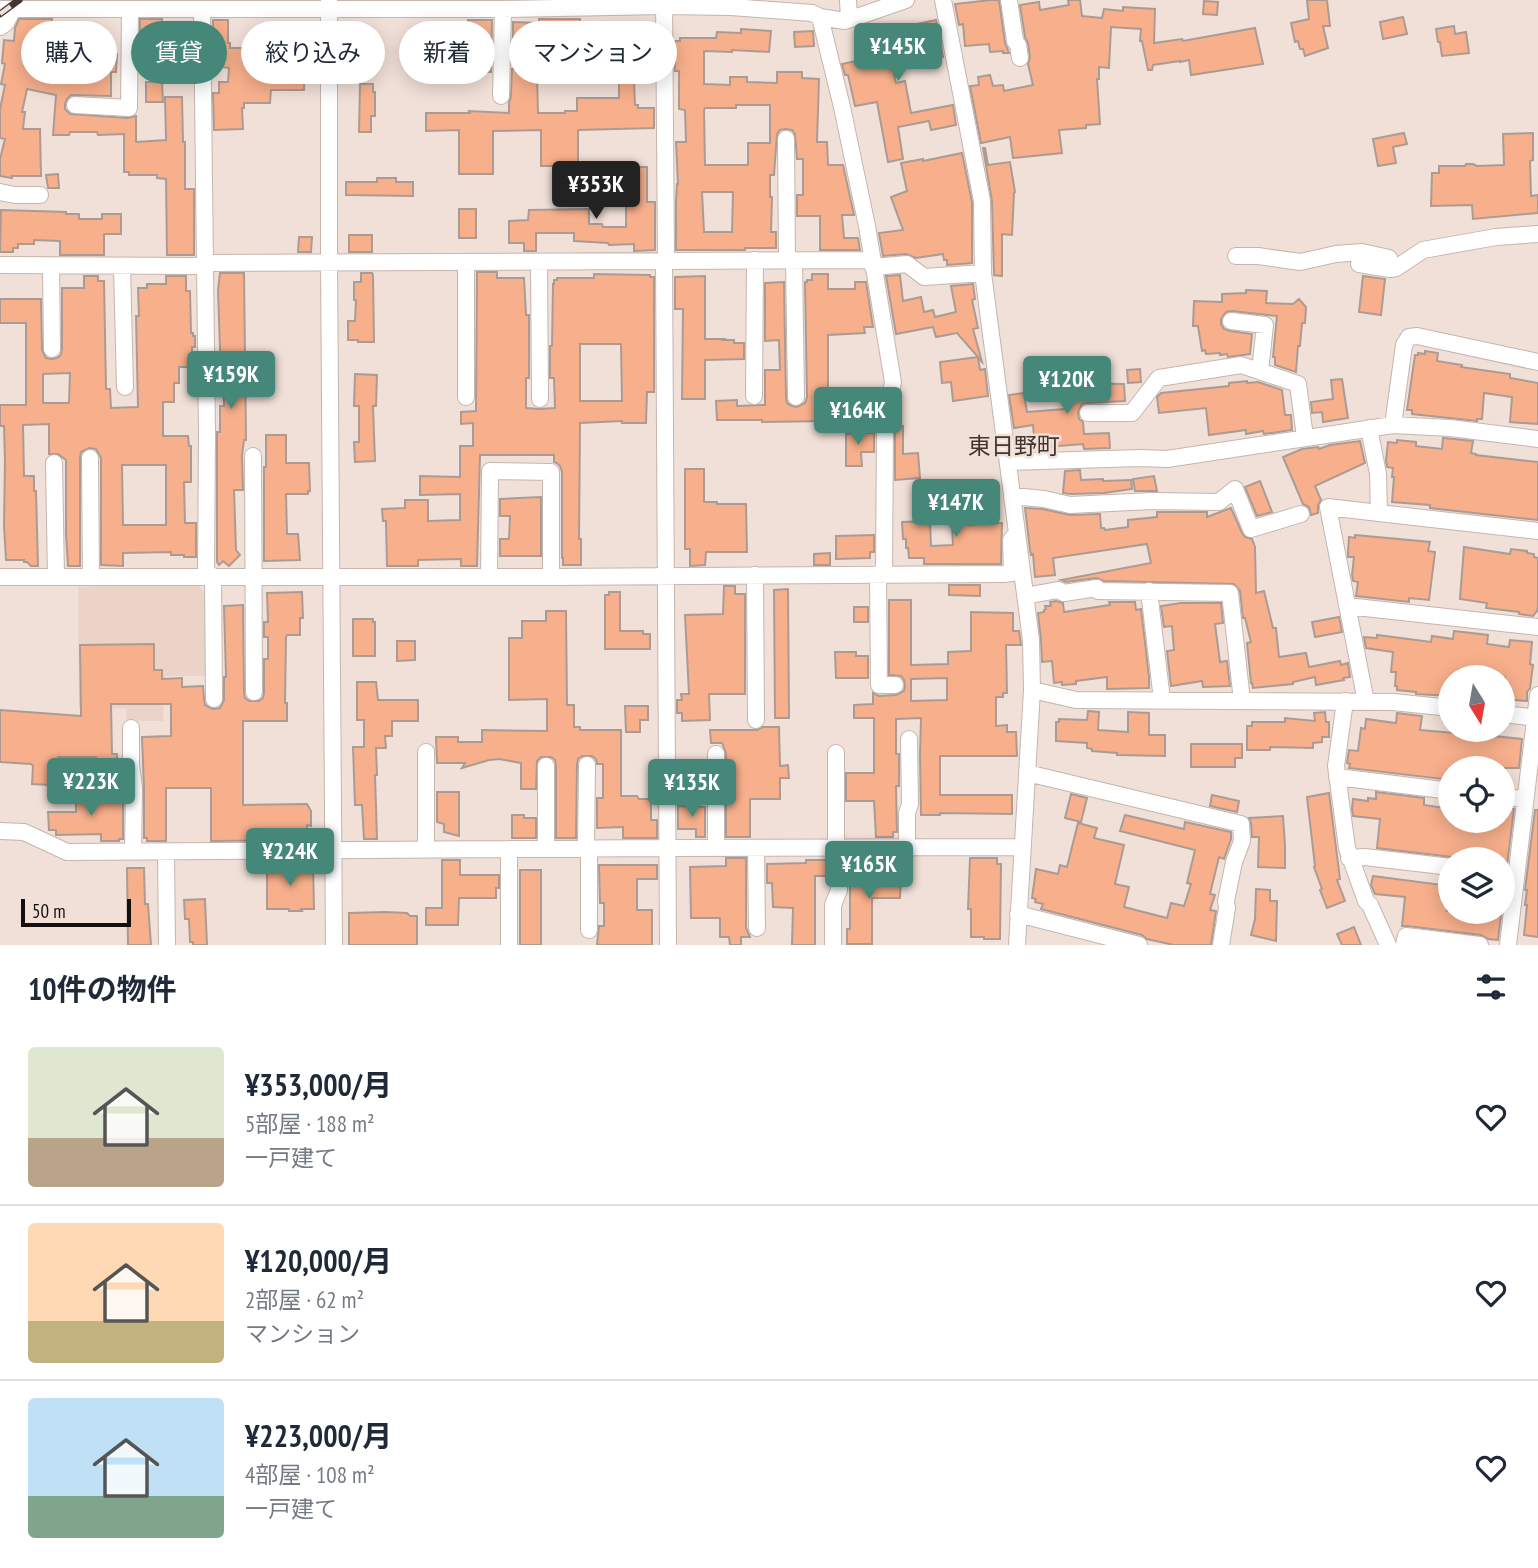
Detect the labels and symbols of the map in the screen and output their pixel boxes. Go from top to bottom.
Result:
pin: ¥145K [849,24,947,83]
pin: ¥353K [547,162,645,221]
pin: ¥159K [182,352,280,411]
pin: ¥120K [1018,356,1116,416]
pin: ¥164K [809,388,907,447]
district label: 東日野町 [968,431,1060,460]
pin: ¥147K [907,480,1005,539]
north arrow [1438,665,1516,742]
pin: ¥223K [42,758,140,818]
pin: ¥135K [643,760,741,819]
pin: ¥224K [241,828,339,888]
pin: ¥165K [820,842,918,901]
scale bar [21,896,131,928]

